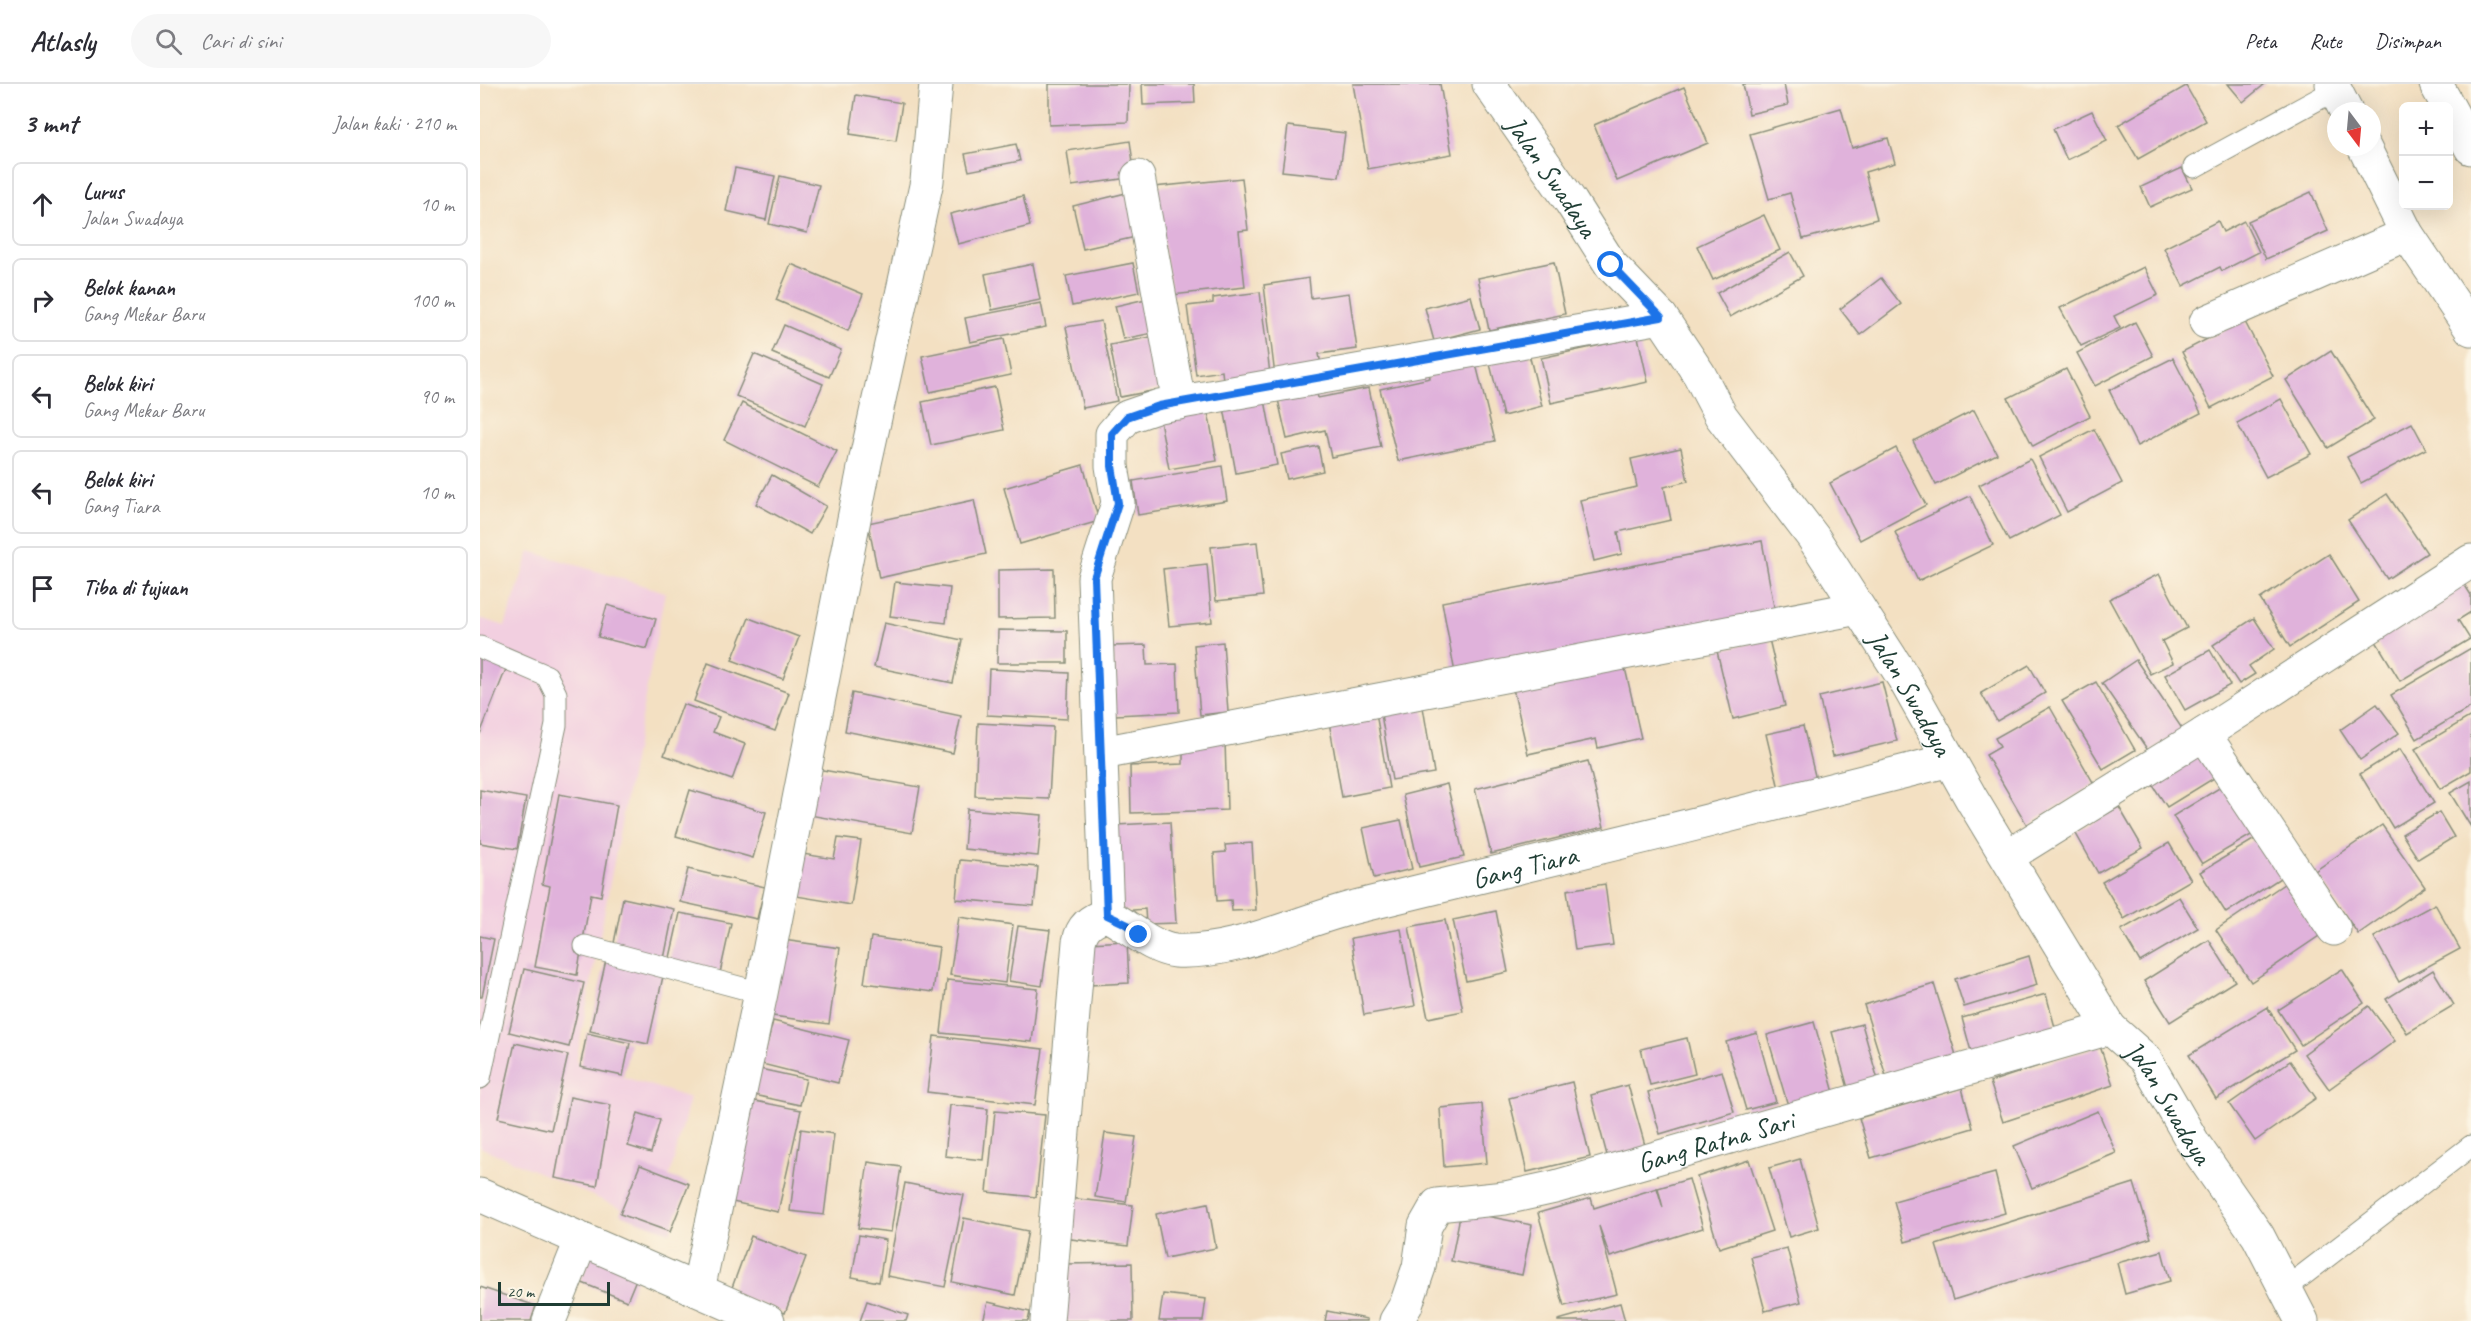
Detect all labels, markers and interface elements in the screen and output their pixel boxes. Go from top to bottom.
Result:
search box [131,14,551,68]
text: Atlasly [30,24,95,59]
icon: search [152,25,185,58]
text: Cari di sini [200,27,281,55]
text: Peta [2245,28,2276,54]
text: Rute [2309,28,2342,54]
text: Disimpan [2375,28,2441,54]
north arrow [2327,102,2381,156]
map controls [2399,102,2453,210]
button: + [2399,102,2453,156]
text: 3 mnt [24,107,77,140]
street label: Jalan Swadaya [1498,107,1607,245]
text: Jalan kaki · 210 m [333,111,456,136]
button: − [2399,156,2453,210]
text: Lurus [83,178,123,206]
icon: ahead [26,188,59,221]
text: 10 m [420,192,454,217]
text: Jalan Swadaya [83,206,183,231]
route start [1597,251,1623,277]
text: Belok kanan [83,274,175,302]
icon: right [26,284,59,317]
text: 100 m [411,288,454,313]
text: Gang Mekar Baru [83,302,204,327]
text: Belok kiri [83,370,152,398]
icon: left [26,380,59,413]
text: 90 m [420,384,454,409]
text: Gang Mekar Baru [83,398,204,423]
text: Belok kiri [83,466,152,494]
icon: left [26,476,59,509]
text: 10 m [420,480,454,505]
text: Gang Tiara [83,494,159,519]
icon: arrive [26,572,59,605]
text: Tiba di tujuan [83,574,188,602]
street label: Jalan Swadaya [1859,622,1962,763]
street label: Gang Tiara [1468,836,1582,896]
route end [1125,921,1151,947]
street label: Jalan Swadaya [2116,1031,2221,1172]
street label: Gang Ratna Sari [1633,1101,1801,1180]
scale bar [498,1279,610,1306]
text: 20 m [507,1282,534,1302]

